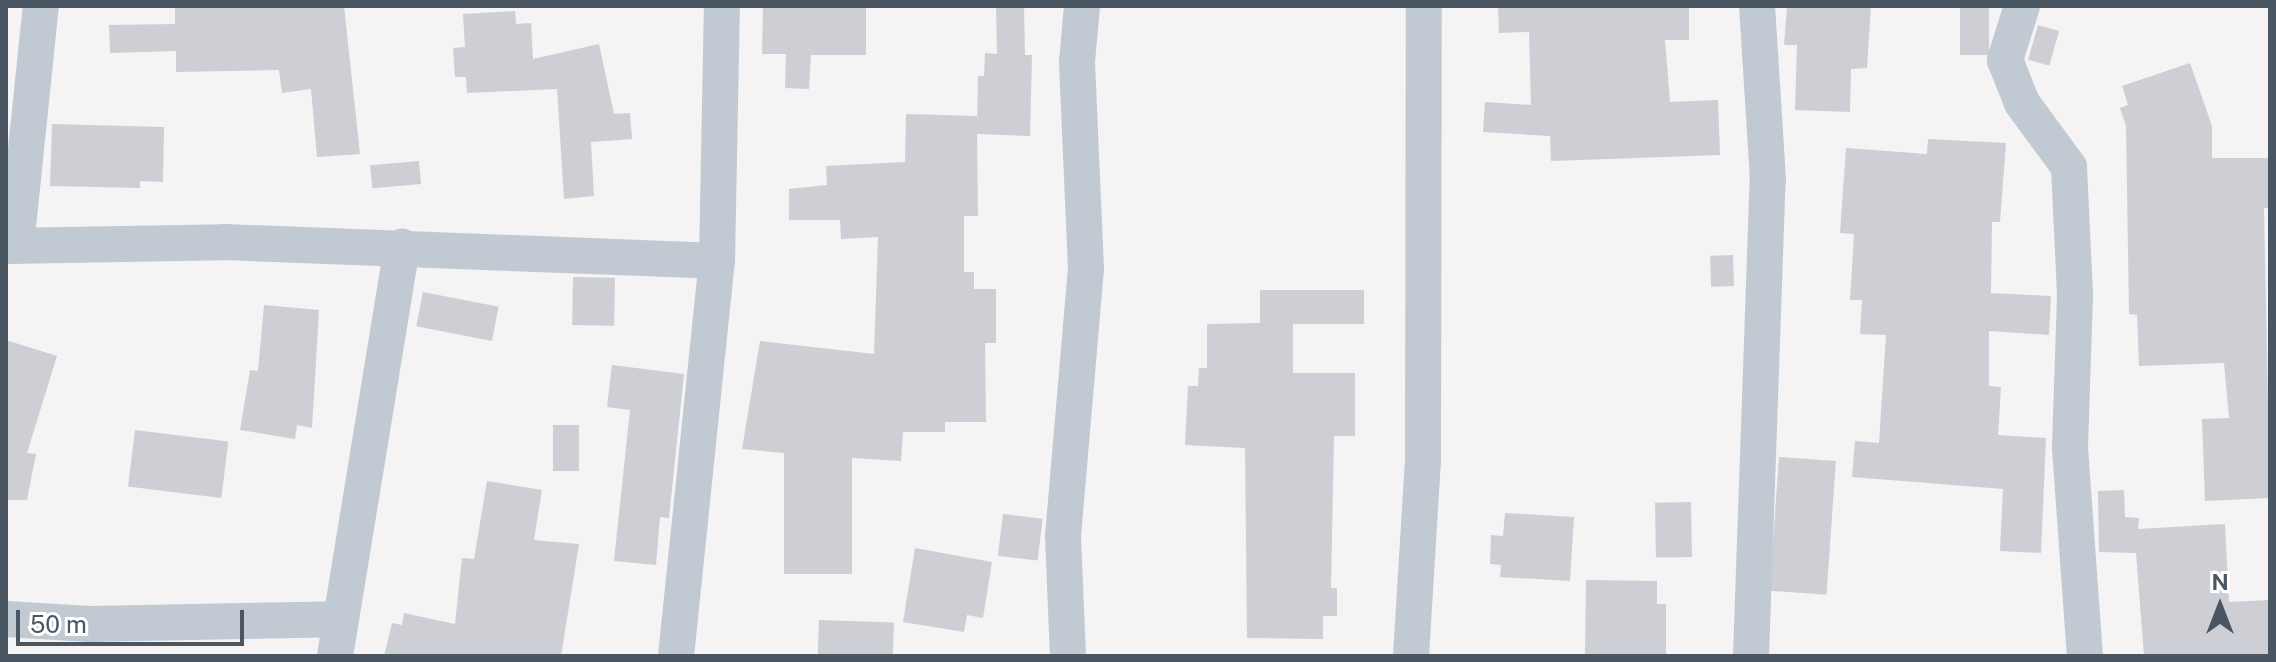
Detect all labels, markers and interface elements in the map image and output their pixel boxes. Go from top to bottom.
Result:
north arrow [2180,566,2260,646]
text: N [2211,569,2229,595]
scale bar [20,594,248,644]
text: 50 m [30,610,87,638]

